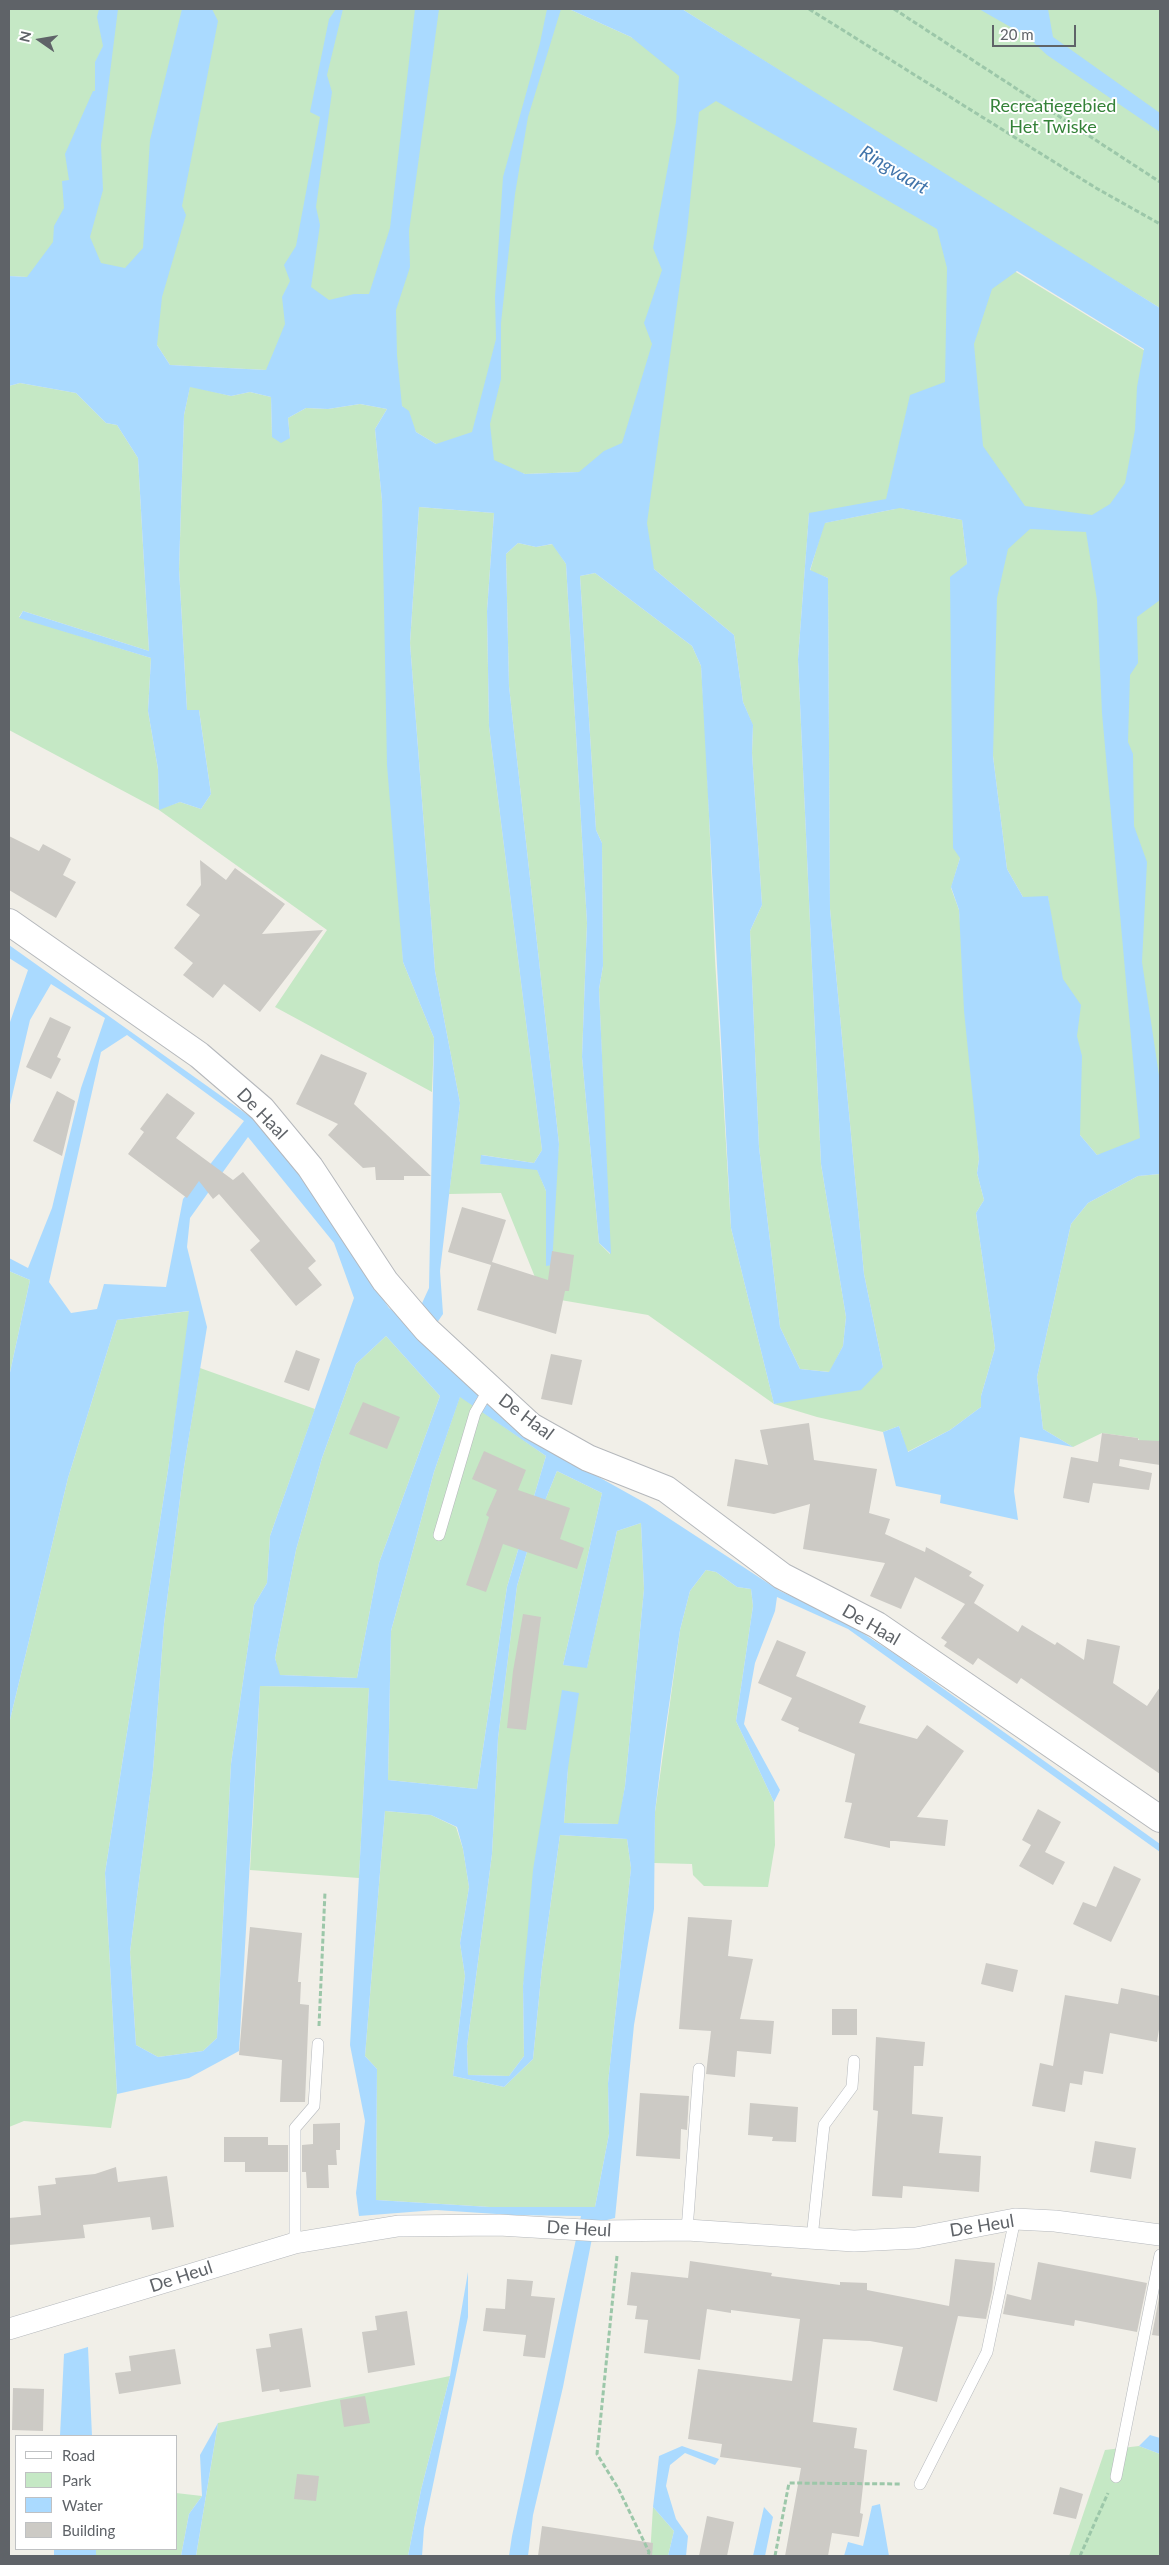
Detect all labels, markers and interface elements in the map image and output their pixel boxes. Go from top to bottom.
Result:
north arrow [15,15,65,65]
scale bar [994,15,1078,47]
text: 20 m [1000,25,1034,43]
text: N [15,29,34,44]
park label: Recreatiegebied Het Twiske [990,95,1116,138]
water label: Ringvaart [856,141,932,199]
street label: De Haal [232,1084,292,1144]
street label: De Haal [494,1389,558,1445]
street label: De Haal [838,1600,904,1650]
street label: De Heul [948,2210,1016,2242]
street label: De Heul [546,2217,612,2241]
street label: De Heul [147,2257,215,2297]
legend [15,2435,178,2550]
text: Road [62,2446,95,2464]
text: Park [62,2471,91,2489]
text: Water [62,2496,103,2514]
text: Building [62,2521,115,2539]

